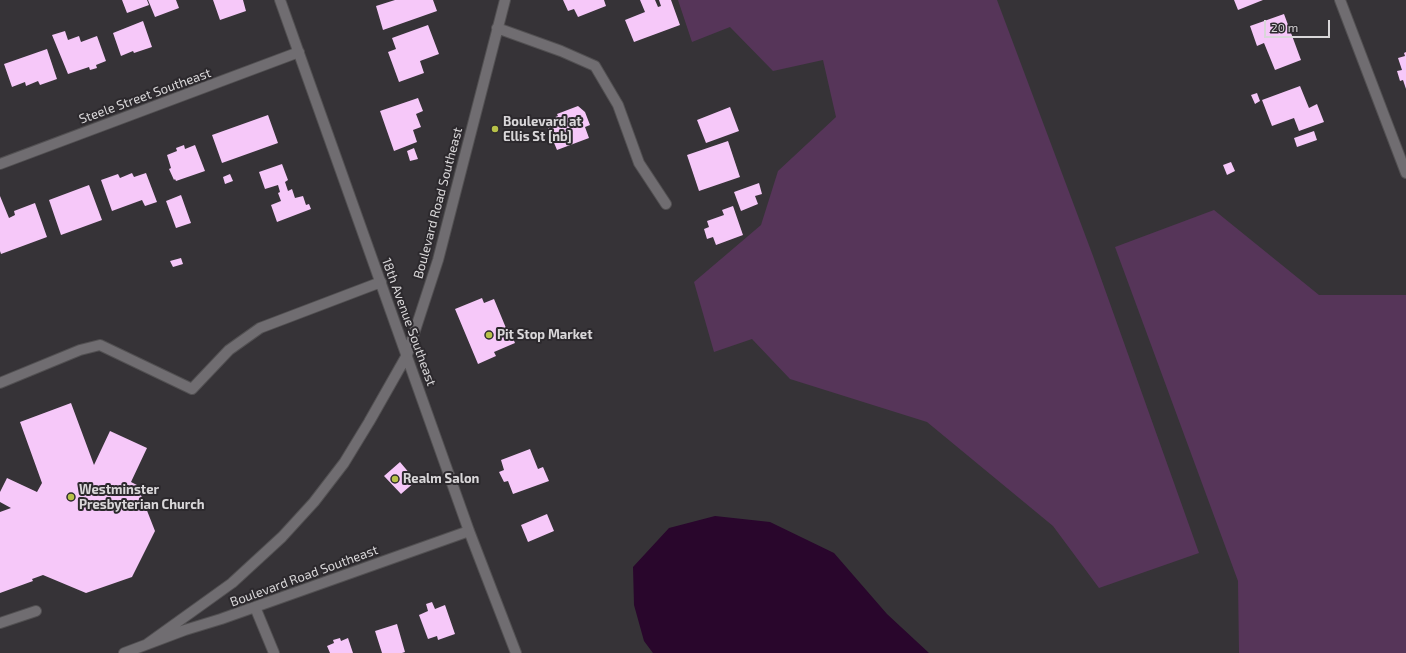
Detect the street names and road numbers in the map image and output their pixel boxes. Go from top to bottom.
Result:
street label: Steele Street Southeast [77,65,213,127]
street label: Boulevard Road Southeast [410,126,466,280]
street label: 18th Avenue Southeast [379,256,439,388]
street label: Boulevard Road Southeast [228,542,380,610]

